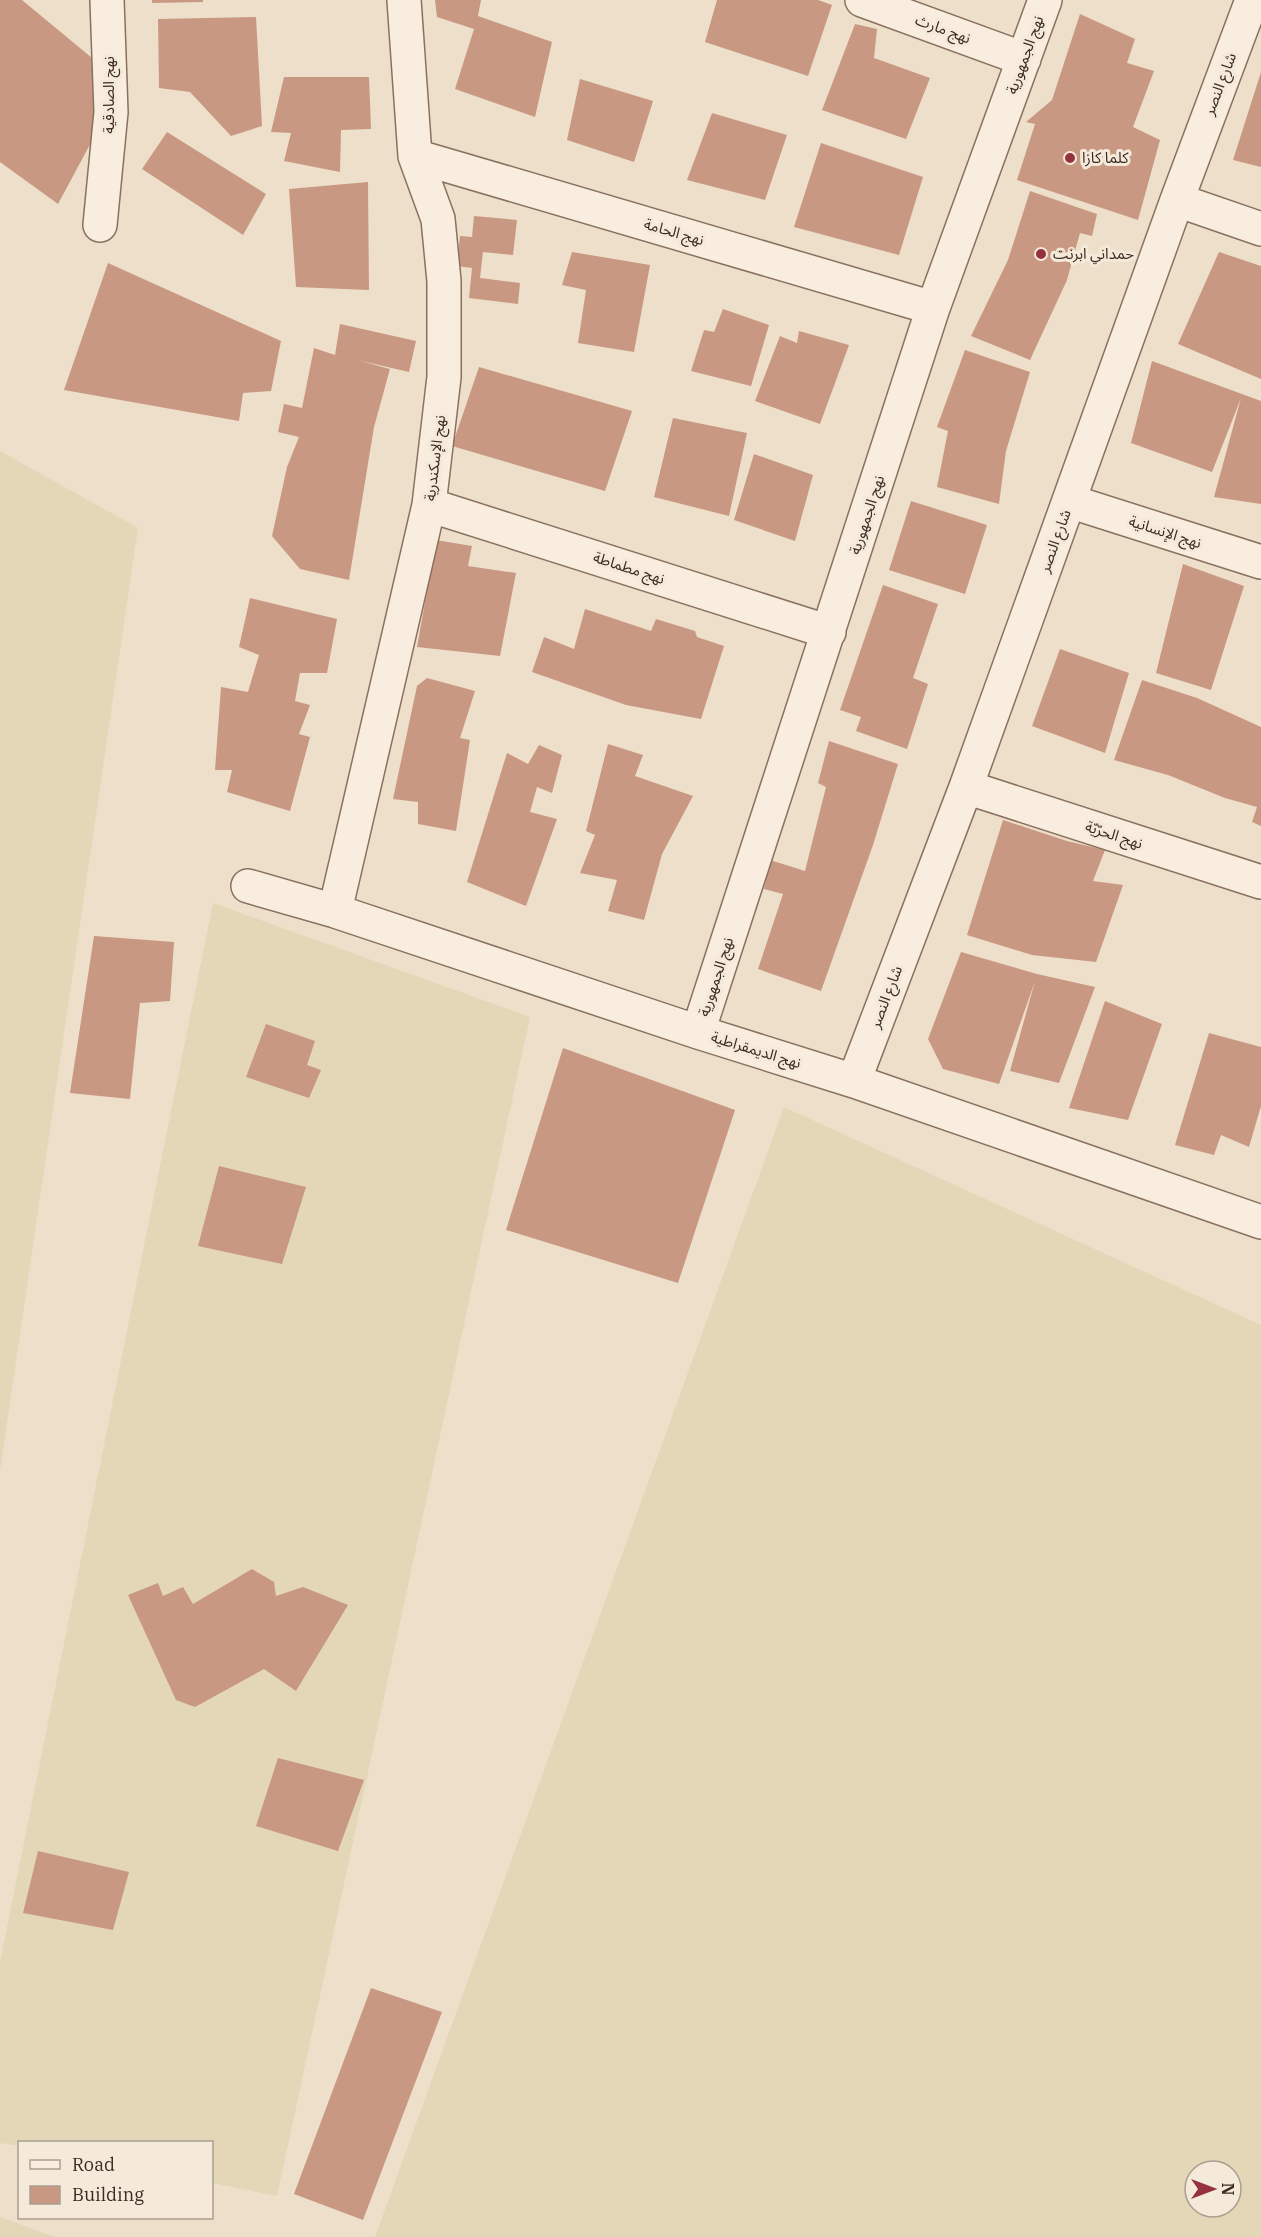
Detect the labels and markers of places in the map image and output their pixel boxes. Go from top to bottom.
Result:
place label: كلما كازا [1082,148,1129,167]
marker: كلما كازا [1063,151,1077,165]
place label: حمداني ابرنت [1053,244,1134,265]
marker: حمداني ابرنت [1034,247,1048,261]

